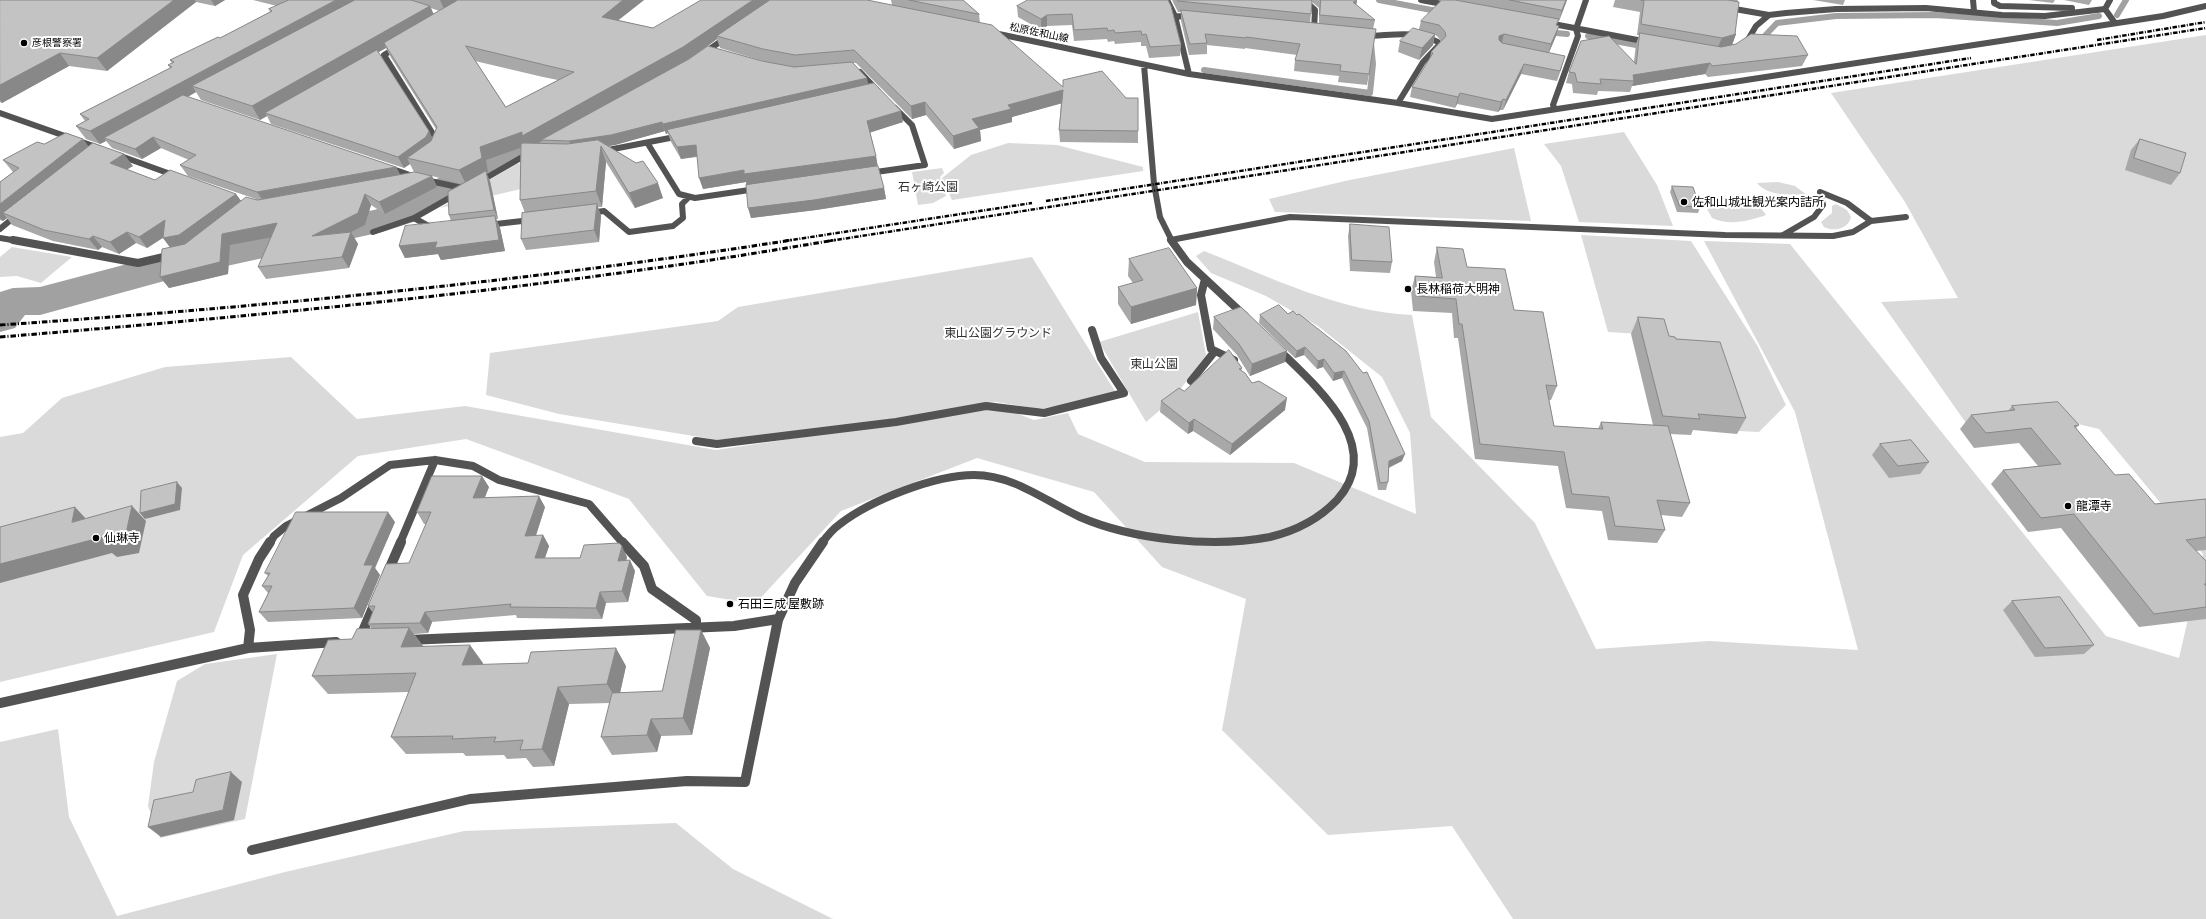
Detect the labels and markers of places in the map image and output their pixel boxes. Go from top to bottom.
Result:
place label: 彦根警察署 [32,37,82,49]
marker: 彦根警察署 [19,38,29,48]
place label: 佐和山城址観光案内詰所 [1692,195,1824,209]
marker: 佐和山城址観光案内詰所 [1679,197,1689,207]
place label: 長林稲荷大明神 [1416,282,1500,296]
marker: 長林稲荷大明神 [1403,284,1413,294]
place label: 龍潭寺 [2076,499,2112,513]
marker: 龍潭寺 [2063,501,2073,511]
place label: 仙琳寺 [104,531,140,545]
marker: 仙琳寺 [91,533,101,543]
place label: 石田三成 屋敷跡 [738,597,824,611]
marker: 石田三成 屋敷跡 [725,599,735,609]

